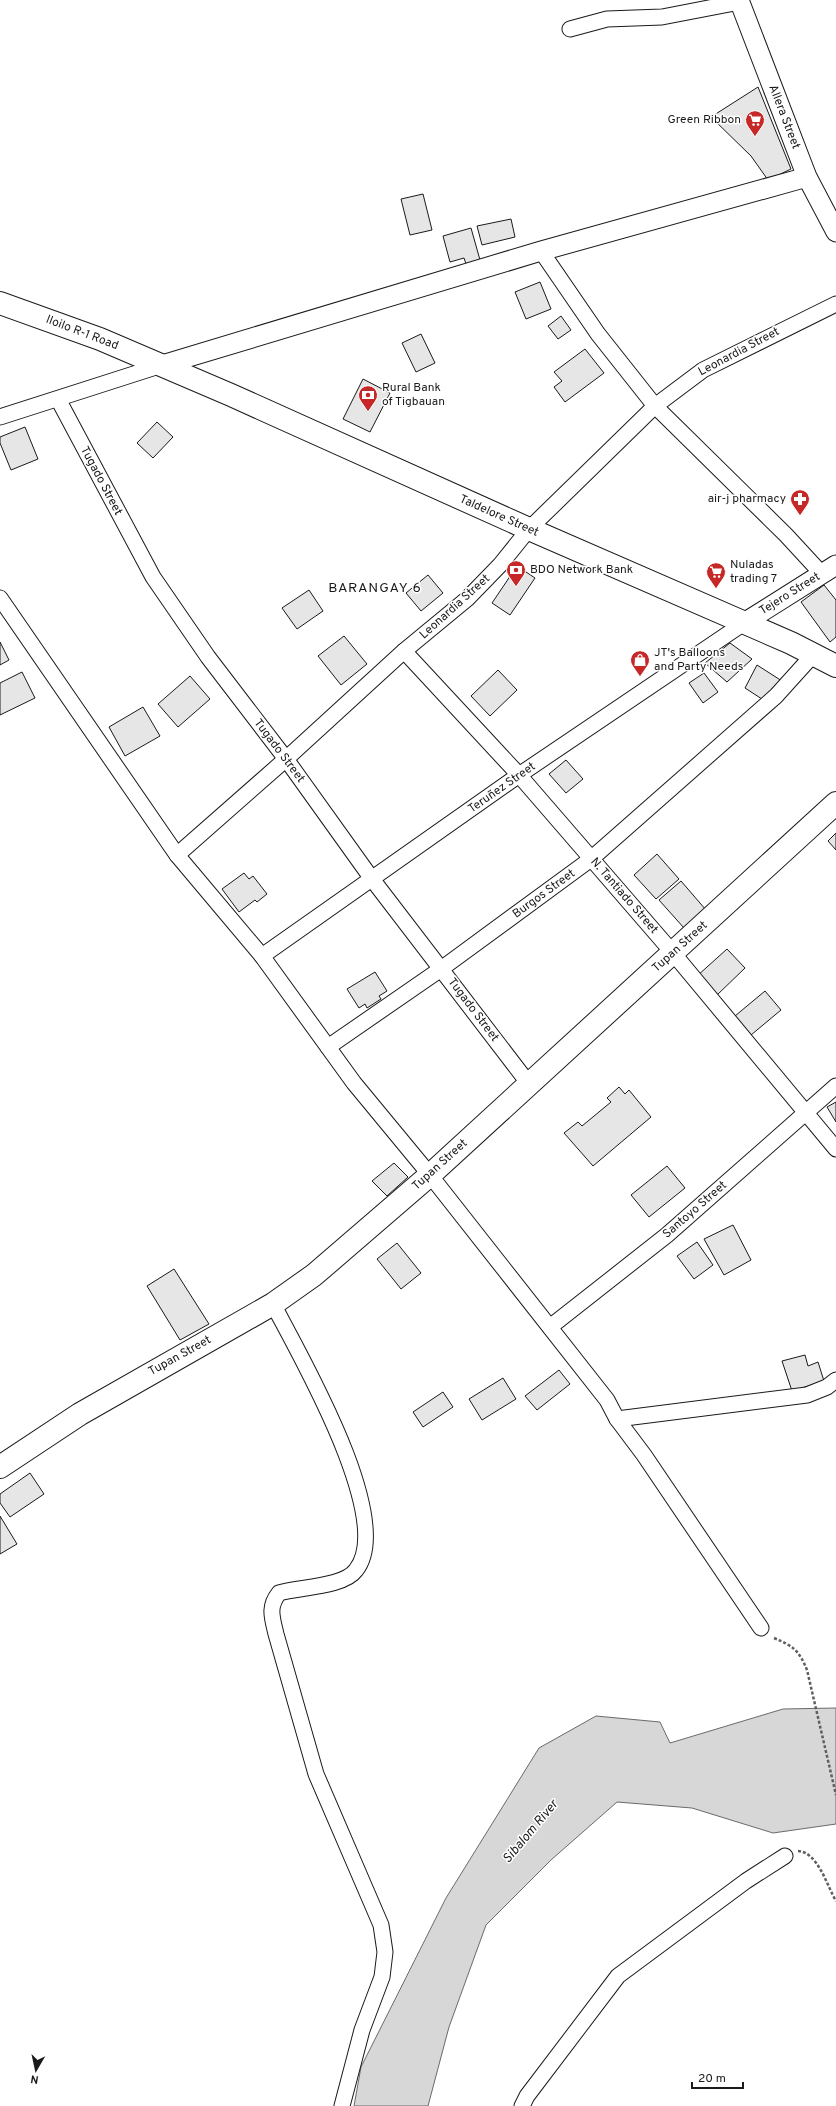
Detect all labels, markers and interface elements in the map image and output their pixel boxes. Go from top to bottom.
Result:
street label: Allera Street [764,83,804,151]
supermarket icon: Green Ribbon [744,109,766,137]
place label: Green Ribbon [667,112,741,128]
street label: Iloilo R-1 Road [43,312,121,354]
street label: Leonardia Street [696,324,782,380]
place label: Rural Bank of Tigbauan [382,380,445,410]
bank icon: Rural Bank of Tigbauan [357,384,379,412]
street label: Tugado Street [76,444,126,518]
pharmacy icon: air-j pharmacy [789,488,811,516]
street label: Taldelore Street [457,491,541,541]
place label: air-j pharmacy [708,491,786,507]
place label: Nuladas trading 7 [730,557,777,587]
bank icon: BDO Network Bank [505,559,527,587]
supermarket icon: Nuladas trading 7 [705,561,727,589]
place label: BDO Network Bank [530,562,633,578]
street label: Tejero Street [757,569,823,619]
street label: Leonardia Street [416,571,494,643]
district label: BARANGAY 6 [328,580,422,597]
place label: JT's Balloons and Party Needs [654,645,743,675]
shop icon: JT's Balloons and Party Needs [629,649,651,677]
street label: Tugado Street [250,716,308,786]
street label: Teruñez Street [465,759,539,817]
street label: N. Tantiado Street [587,855,661,937]
street label: Burgos Street [509,866,579,922]
street label: Tupan Street [649,918,711,976]
street label: Tugado Street [444,975,502,1045]
street label: Tupan Street [409,1136,471,1194]
street label: Santoyo Street [660,1178,730,1242]
street label: Tupan Street [146,1332,214,1380]
water label: Sibalom River [500,1796,563,1867]
north arrow [16,2050,56,2090]
scale bar [692,2064,743,2090]
text: N [30,2071,40,2086]
text: 20 m [698,2071,726,2087]

